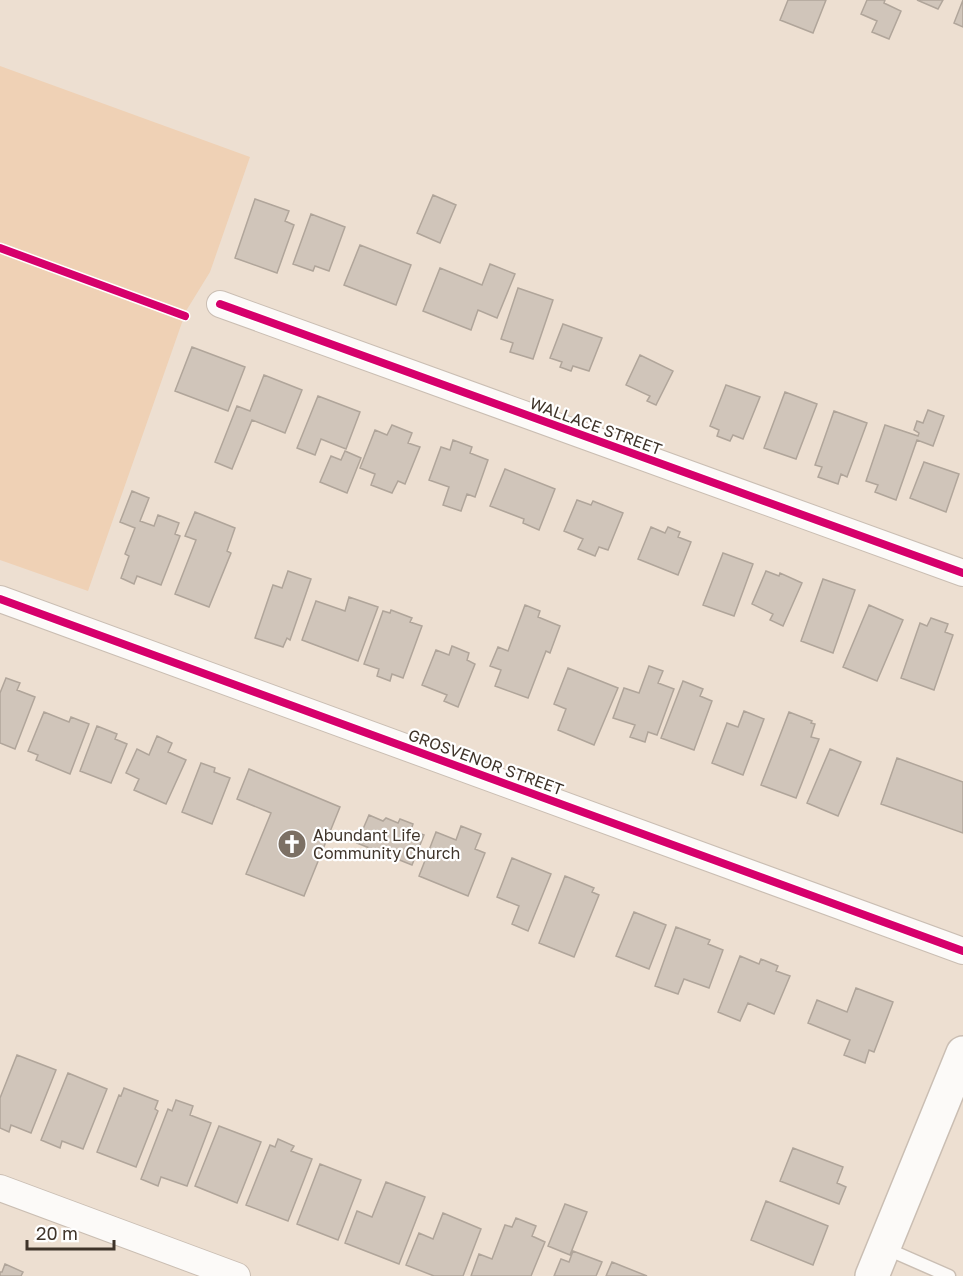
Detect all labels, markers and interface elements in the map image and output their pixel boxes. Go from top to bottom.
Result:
street label: WALLACE STREET [527,393,665,459]
street label: GROSVENOR STREET [406,725,566,799]
place label: Abundant Life Community Church [313,825,460,863]
church icon: Abundant Life Community Church [276,828,308,860]
scale bar [27,1213,114,1251]
text: 20 m [36,1222,78,1244]

